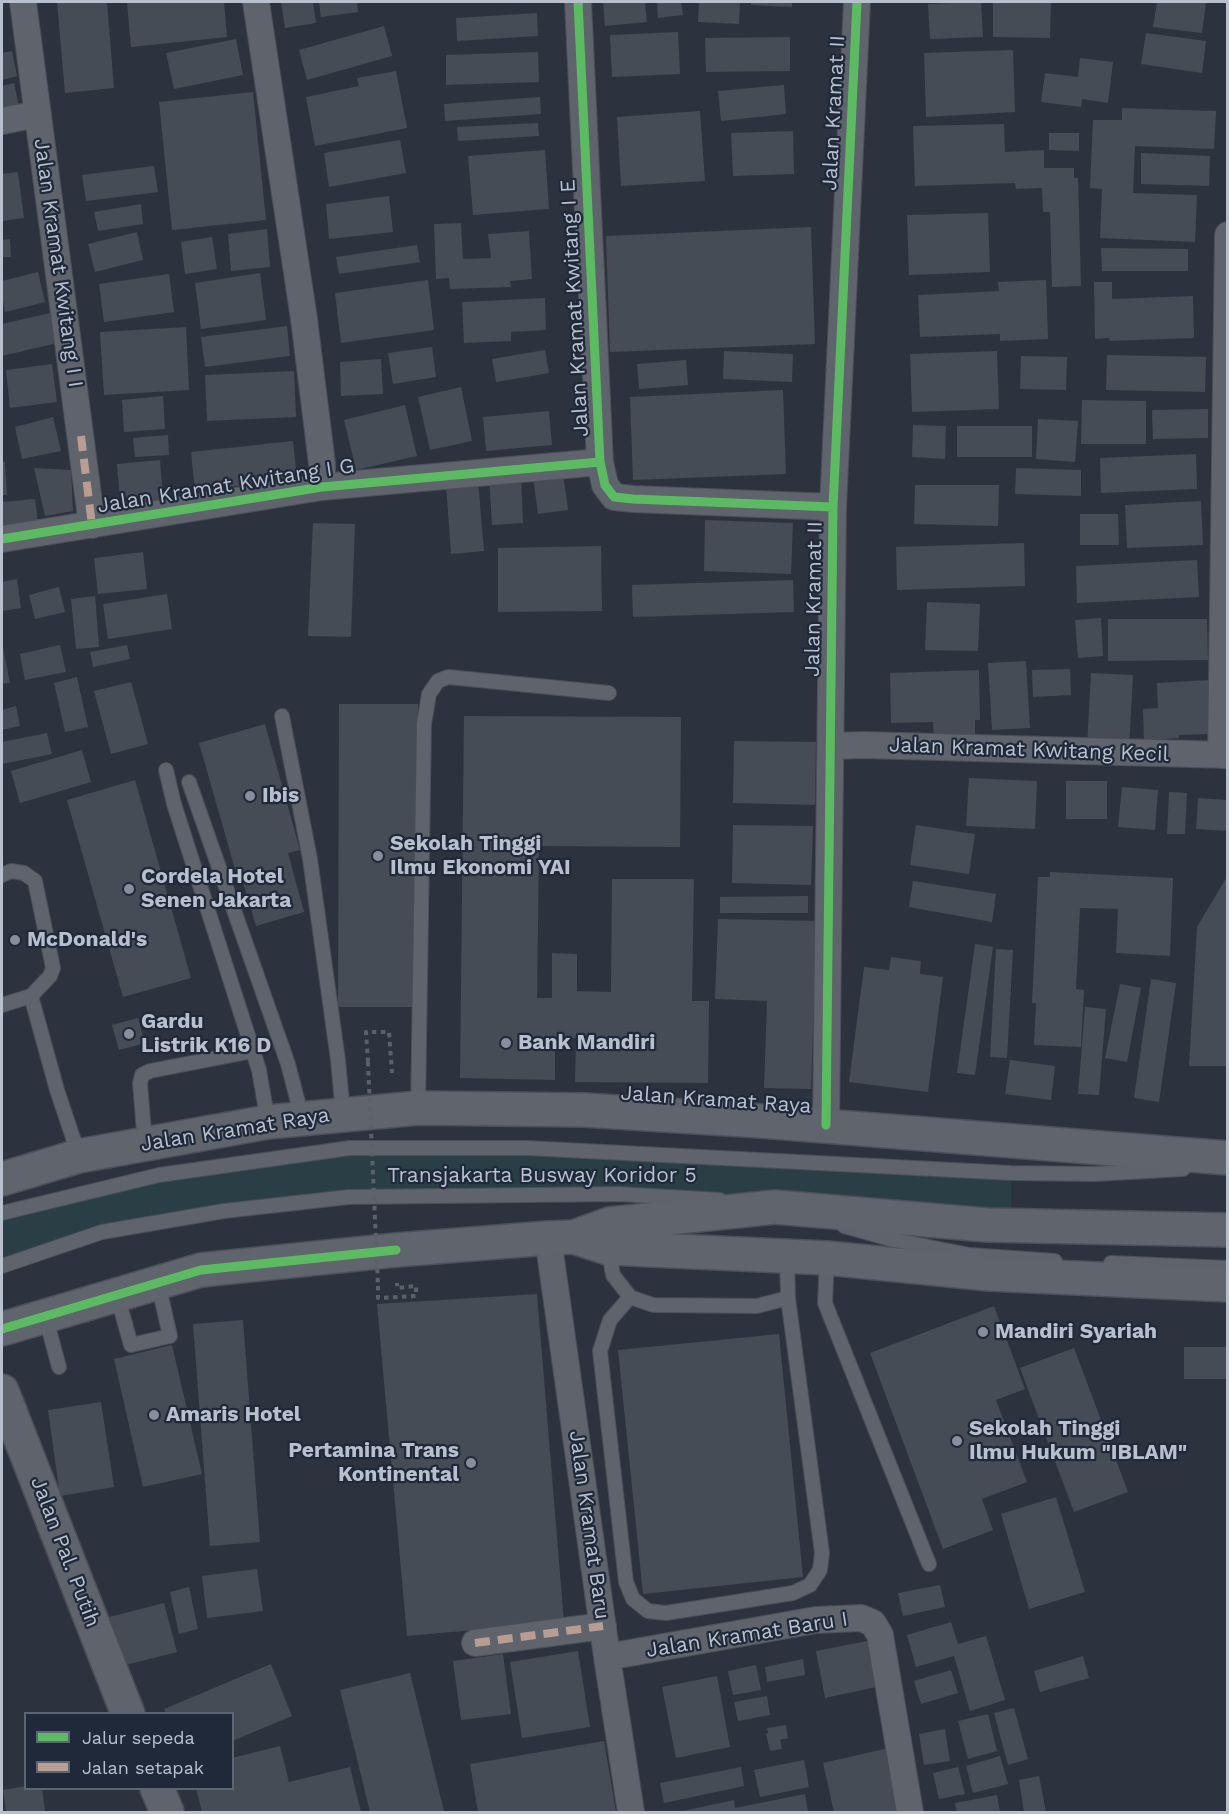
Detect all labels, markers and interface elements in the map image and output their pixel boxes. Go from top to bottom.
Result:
street label: Jalan Kramat II [817,35,851,191]
street label: Jalan Kramat Kwitang I I [28,137,88,389]
street label: Jalan Kramat Kwitang I E [556,178,594,438]
street label: Jalan Kramat Kwitang I G [96,453,356,519]
street label: Jalan Kramat II [800,521,828,677]
street label: Jalan Kramat Kwitang Kecil [889,733,1169,767]
place label: Ibis [262,783,299,809]
marker: Ibis [243,789,257,803]
place label: Sekolah Tinggi Ilmu Ekonomi YAI [390,831,571,881]
marker: Sekolah Tinggi Ilmu Ekonomi YAI [371,849,385,863]
place label: Cordela Hotel Senen Jakarta [141,864,291,914]
marker: Cordela Hotel Senen Jakarta [122,882,136,896]
place label: McDonald's [27,927,147,953]
marker: McDonald's [8,933,22,947]
place label: Gardu Listrik K16 D [141,1009,271,1059]
marker: Gardu Listrik K16 D [122,1027,136,1041]
place label: Bank Mandiri [518,1030,655,1056]
marker: Bank Mandiri [499,1036,513,1050]
street label: Jalan Kramat Raya [620,1081,812,1119]
street label: Jalan Kramat Raya [139,1103,331,1157]
street label: Transjakarta Busway Koridor 5 [387,1163,697,1189]
place label: Mandiri Syariah [995,1319,1157,1345]
marker: Mandiri Syariah [976,1325,990,1339]
place label: Amaris Hotel [166,1402,301,1428]
marker: Amaris Hotel [147,1408,161,1422]
place label: Sekolah Tinggi Ilmu Hukum "IBLAM" [969,1416,1187,1466]
street label: Jalan Kramat Baru [563,1429,615,1621]
marker: Sekolah Tinggi Ilmu Hukum "IBLAM" [950,1434,964,1448]
place label: Pertamina Trans Kontinental [288,1438,459,1488]
marker: Pertamina Trans Kontinental [464,1456,478,1470]
street label: Jalan Pal. Putih [25,1473,105,1631]
street label: Jalan Kramat Baru I [644,1607,850,1663]
legend [24,1712,234,1790]
text: Jalur sepeda [82,1727,195,1748]
text: Jalan setapak [82,1757,204,1778]

